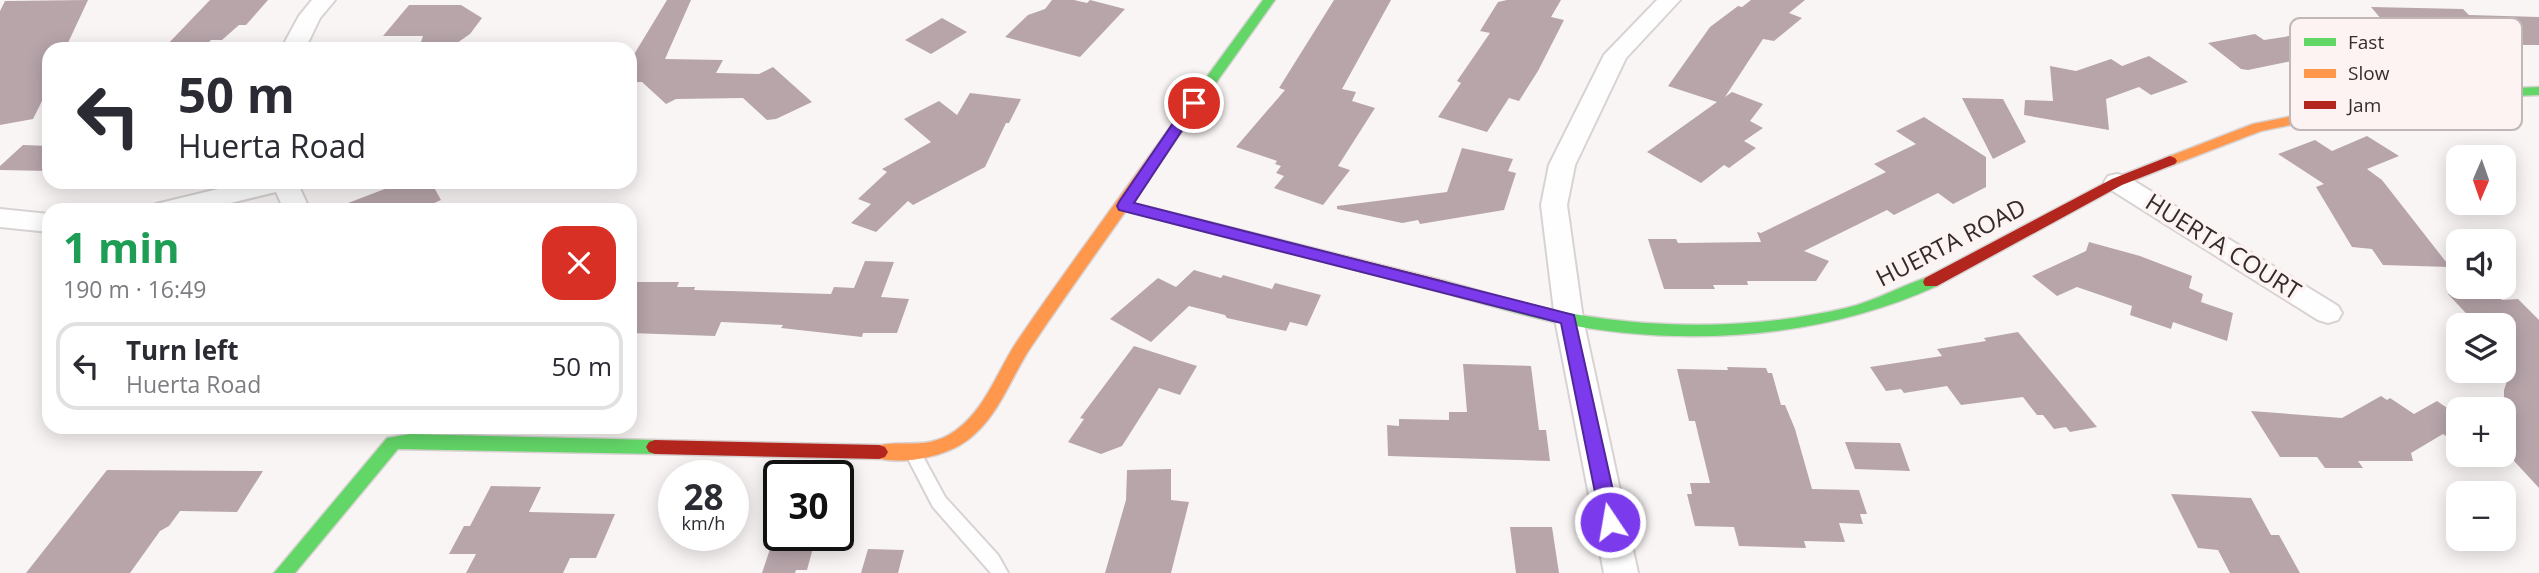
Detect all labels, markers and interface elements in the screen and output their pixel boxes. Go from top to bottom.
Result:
legend [2290,18,2522,130]
text: Fast [2348,29,2384,55]
text: Slow [2348,60,2390,86]
text: 50 m [178,61,295,127]
icon: left [63,70,154,161]
pin [1164,73,1224,133]
icon: arrive [1175,84,1213,122]
text: Jam [2346,92,2381,118]
text: Huerta Road [178,124,366,167]
north arrow [2446,145,2516,215]
map controls [2446,145,2516,551]
street label: HUERTA COURT [2140,185,2308,307]
street label: HUERTA ROAD [1870,190,2031,294]
text: 1 min [63,218,180,275]
button: close [542,226,616,300]
button: sound [2446,229,2516,299]
text: 190 m · 16:49 [63,273,206,305]
button: layers [2446,313,2516,383]
text: Turn left [126,332,238,368]
icon: left [67,347,105,385]
text: 50 m [551,348,612,384]
text: Huerta Road [126,368,261,400]
button: + [2446,397,2516,467]
speed limit sign: 30 [763,460,854,551]
text: 28 [683,473,724,520]
button: − [2446,481,2516,551]
position arrow [1573,485,1647,559]
text: km/h [682,511,725,535]

